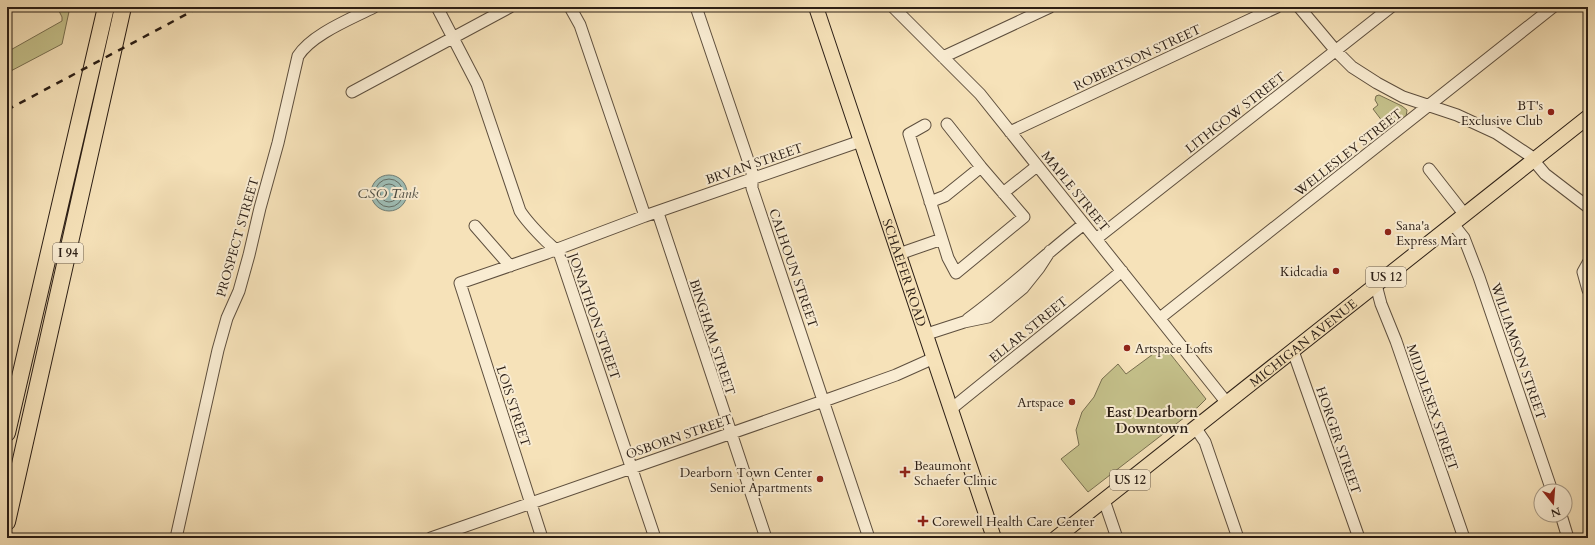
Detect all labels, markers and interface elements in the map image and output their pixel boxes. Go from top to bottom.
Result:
street label: ROBERTSON STREET [1071,20,1204,95]
street label: LITHGOW STREET [1182,68,1290,158]
place label: BT's Exclusive Club [1461,97,1543,130]
street label: WELLESLEY STREET [1290,105,1407,201]
marker: BT's Exclusive Club [1546,107,1556,117]
street label: BRYAN STREET [703,139,806,189]
street label: MAPLE STREET [1037,147,1114,236]
street label: PROSPECT STREET [212,175,264,299]
water label: CSO Tank [357,184,419,203]
street label: CALHOUN STREET [764,206,822,331]
street label: SCHAEFER ROAD [878,217,930,329]
place label: Sana'a Express Mart [1396,217,1467,250]
marker: Sana'a Express Mart [1383,227,1393,237]
road number: I 94 [53,243,83,263]
street label: JONATHON STREET [563,249,624,382]
place label: Kidcadia [1280,263,1328,281]
marker: Kidcadia [1331,266,1341,276]
road number: US 12 [1366,267,1406,287]
street label: BINGHAM STREET [685,277,739,398]
street label: WILLIAMSON STREET [1486,280,1550,422]
street label: ELLAR STREET [986,292,1072,367]
street label: MICHIGAN AVENUE [1246,295,1361,392]
place label: Artspace Lofts [1135,340,1213,358]
street label: MIDDLESEX STREET [1402,342,1462,473]
marker: Artspace Lofts [1122,343,1132,353]
street label: LOIS STREET [491,363,535,450]
street label: HORGER STREET [1311,384,1365,497]
place label: Artspace [1017,394,1064,412]
marker: Artspace [1067,397,1077,407]
district label: East Dearborn Downtown [1106,403,1198,438]
street label: OSBORN STREET [623,410,736,464]
place label: Beaumont Schaefer Clinic [914,457,997,490]
place label: Dearborn Town Center Senior Apartments [680,464,812,497]
marker: Beaumont Schaefer Clinic [899,466,911,478]
road number: US 12 [1110,470,1150,490]
marker: Dearborn Town Center Senior Apartments [815,474,825,484]
north arrow [1533,483,1573,523]
text: N [1549,504,1563,521]
place label: Corewell Health Care Center [932,513,1094,531]
marker: Corewell Health Care Center [917,515,929,527]

